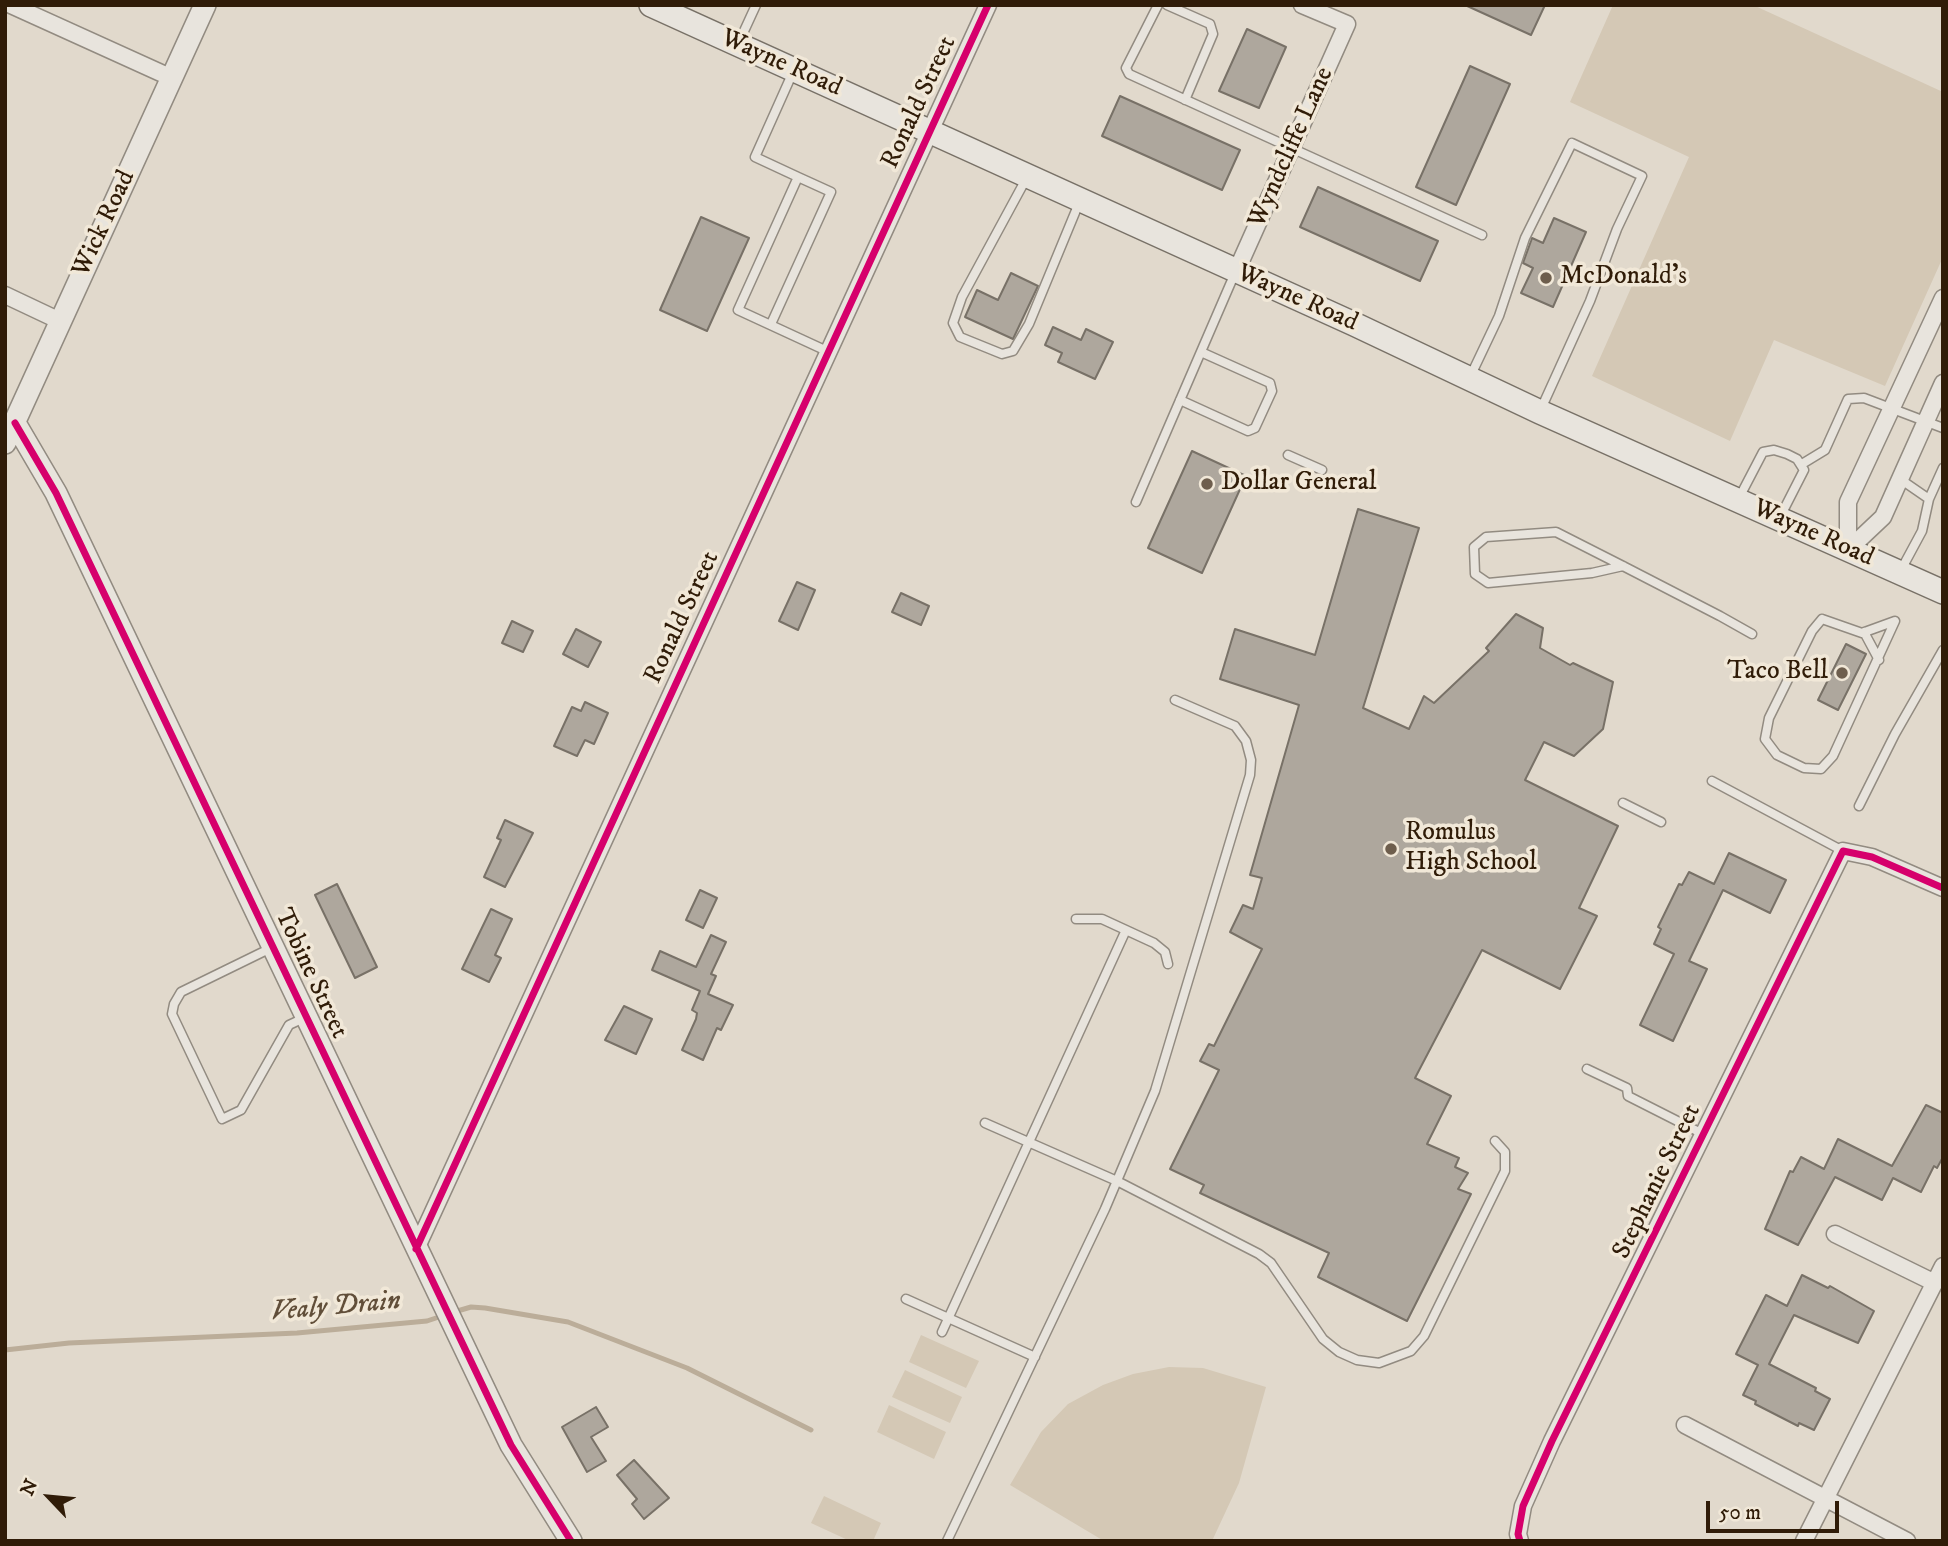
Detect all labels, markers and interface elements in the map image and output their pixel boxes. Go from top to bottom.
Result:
street label: Wayne Road [716,23,846,105]
street label: Ronald Street [876,32,964,174]
street label: Wyndcliffe Lane [1243,63,1341,233]
street label: Wick Road [67,166,143,282]
street label: Wayne Road [1232,258,1362,340]
place label: McDonald's [1560,262,1687,294]
marker: McDonald's [1538,270,1554,286]
place label: Dollar General [1221,468,1377,500]
marker: Dollar General [1199,476,1215,492]
street label: Wayne Road [1748,493,1878,575]
street label: Ronald Street [639,547,727,689]
place label: Taco Bell [1727,657,1828,689]
marker: Taco Bell [1834,665,1850,681]
place label: Romulus High School [1405,818,1537,880]
marker: Romulus High School [1383,841,1399,857]
street label: Tobine Street [266,904,354,1044]
street label: Stephanie Street [1607,1099,1709,1265]
water label: Vealy Drain [270,1286,402,1330]
north arrow [14,1462,84,1532]
text: N [16,1476,43,1500]
scale bar [1710,1486,1843,1530]
text: 50 m [1719,1500,1761,1526]

